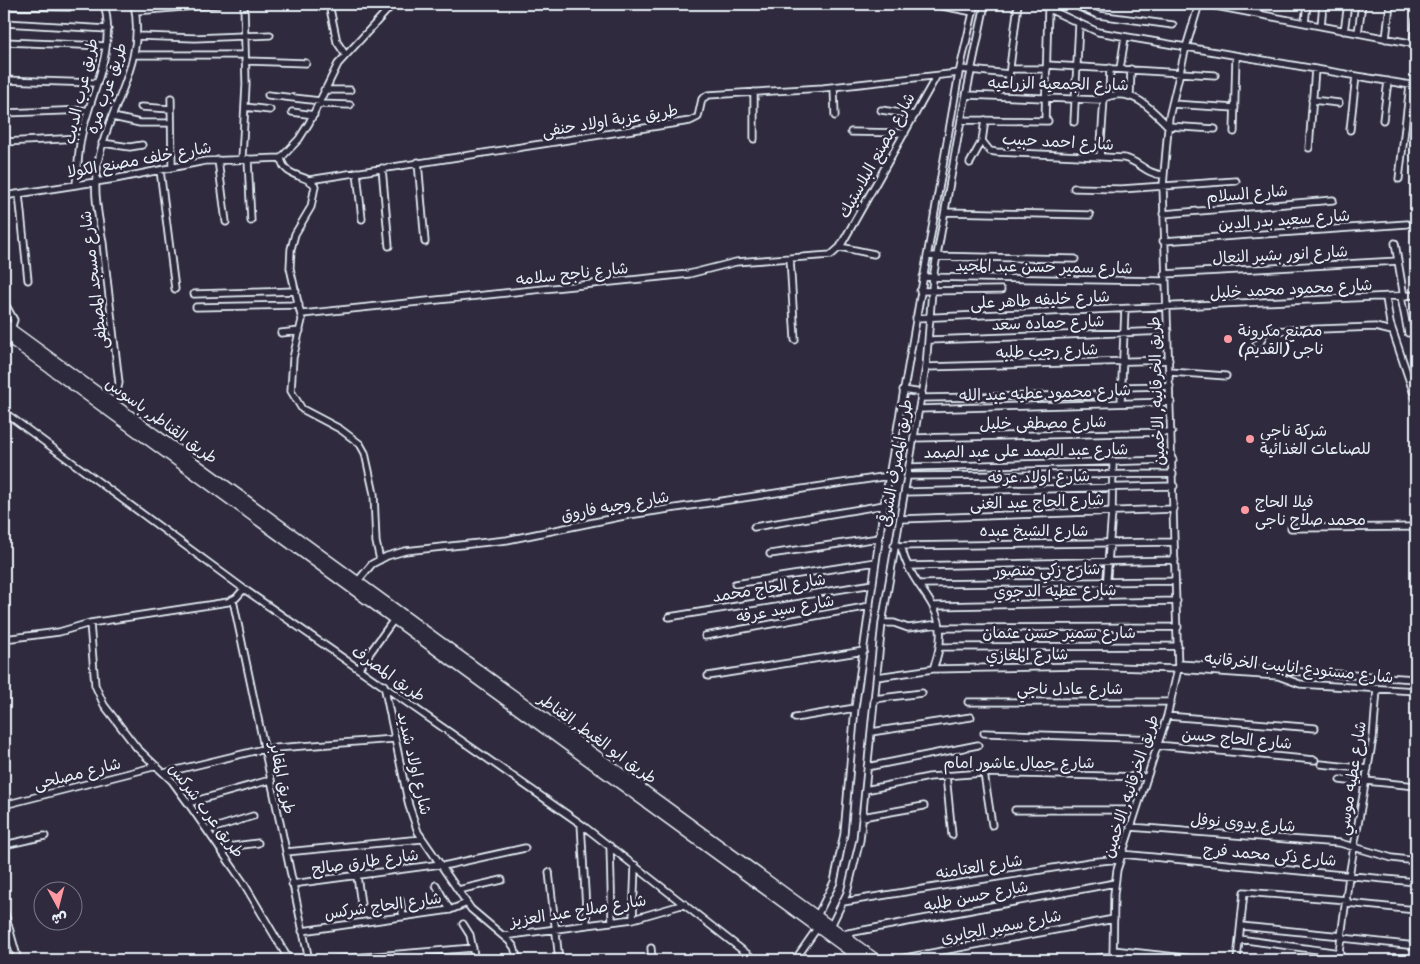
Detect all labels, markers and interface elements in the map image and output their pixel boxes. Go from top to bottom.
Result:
street label: طريق عرب الديب [54,35,107,147]
street label: طريق عرب مره [77,38,136,138]
street label: شارع الجمعيه الزراعيه [987,68,1129,99]
street label: شارع مصنع البلاستيك [830,87,923,224]
street label: طريق عزبة اولاد حنفى [540,95,680,146]
street label: شارع احمد حبيب [1001,124,1115,159]
street label: شارع خلف مصنع الكولا [65,133,214,186]
street label: شارع السلام [1205,175,1289,212]
street label: شارع سعيد بدر الدين [1217,200,1351,239]
street label: شارع مسجد المصطفى [71,209,116,351]
street label: شارع انور بشير النعال [1212,236,1348,273]
street label: شارع سمير حسن عبد المجيد [955,250,1133,283]
street label: شارع ناجح سلامه [514,253,630,294]
street label: شارع محمود محمد خليل [1209,270,1373,307]
street label: شارع خليفه طاهر على [969,281,1111,318]
street label: شارع حماده سعد [991,306,1105,339]
street label: طريق الخرقانيه, الاخمين [1139,316,1174,466]
place label: مصنع مكرونة ناجى (القديم) [1238,316,1324,363]
marker: مصنع مكرونة ناجى (القديم) [1222,333,1234,345]
street label: شارع رجب طلبه [995,334,1099,367]
street label: طريق القناطر, باسوس [99,369,224,471]
street label: شارع محمود عطيه عبد الله [959,375,1131,410]
street label: طريق المصرف الشرقى [870,397,921,529]
street label: شارع مصطفى خليل [979,407,1107,438]
place label: شركة ناجى للصناعات الغذائية [1260,416,1371,463]
marker: شركة ناجى للصناعات الغذائية [1244,433,1256,445]
street label: شارع عبد الصمد على عبد الصمد [923,434,1129,467]
street label: شارع اولاد عرفه [988,461,1090,492]
street label: شارع وجيه فاروق [559,482,672,529]
street label: شارع الحاج عبد الغنى [969,485,1105,518]
place label: فيلا الحاج محمد صلاح ناجى [1255,487,1366,534]
marker: فيلا الحاج محمد صلاح ناجى [1239,504,1251,516]
street label: شارع الشيخ عبده [980,516,1088,545]
street label: شارع زكي منصور [992,554,1100,585]
street label: شارع الحاج محمد [710,564,828,611]
street label: شارع عطيه الدجوي [993,575,1117,606]
street label: شارع سيد عرفه [734,586,836,631]
street label: شارع سمير حسن عثمان [982,618,1136,647]
street label: طريق المصرف [345,637,432,710]
street label: شارع المغازي [985,639,1069,670]
street label: شارع مستودع انابيب الخرقانيه [1203,643,1395,692]
street label: شارع عادل ناجي [1017,674,1123,703]
street label: طريق ابو الغيط, القناطر [530,684,664,792]
street label: شارع اولاد شديد [389,708,441,818]
street label: طريق الخرقانيه, الاخمين [1094,711,1167,862]
street label: شارع الحاج حسن [1181,719,1293,758]
street label: شارع عطيه موسي [1328,719,1375,837]
street label: طريق المقابر [260,737,304,817]
street label: شارع جمال عاشور امام [943,748,1095,777]
street label: شارع مصلحى [30,749,124,798]
street label: طريق عرب شركس [161,756,252,864]
street label: شارع بدوى نوفل [1189,804,1297,841]
street label: شارع ذكى محمد فرج [1202,834,1338,875]
street label: شارع طارق صالح [310,840,421,883]
street label: شارع العتامنه [934,845,1025,888]
street label: شارع حسن طلبه [921,871,1031,920]
north arrow [32,882,82,932]
street label: شارع الحاج شركس [323,883,444,928]
street label: شارع صلاح عبد العزيز [506,885,648,936]
street label: شارع سمير الجابرى [938,901,1064,952]
text: ش [50,905,69,932]

